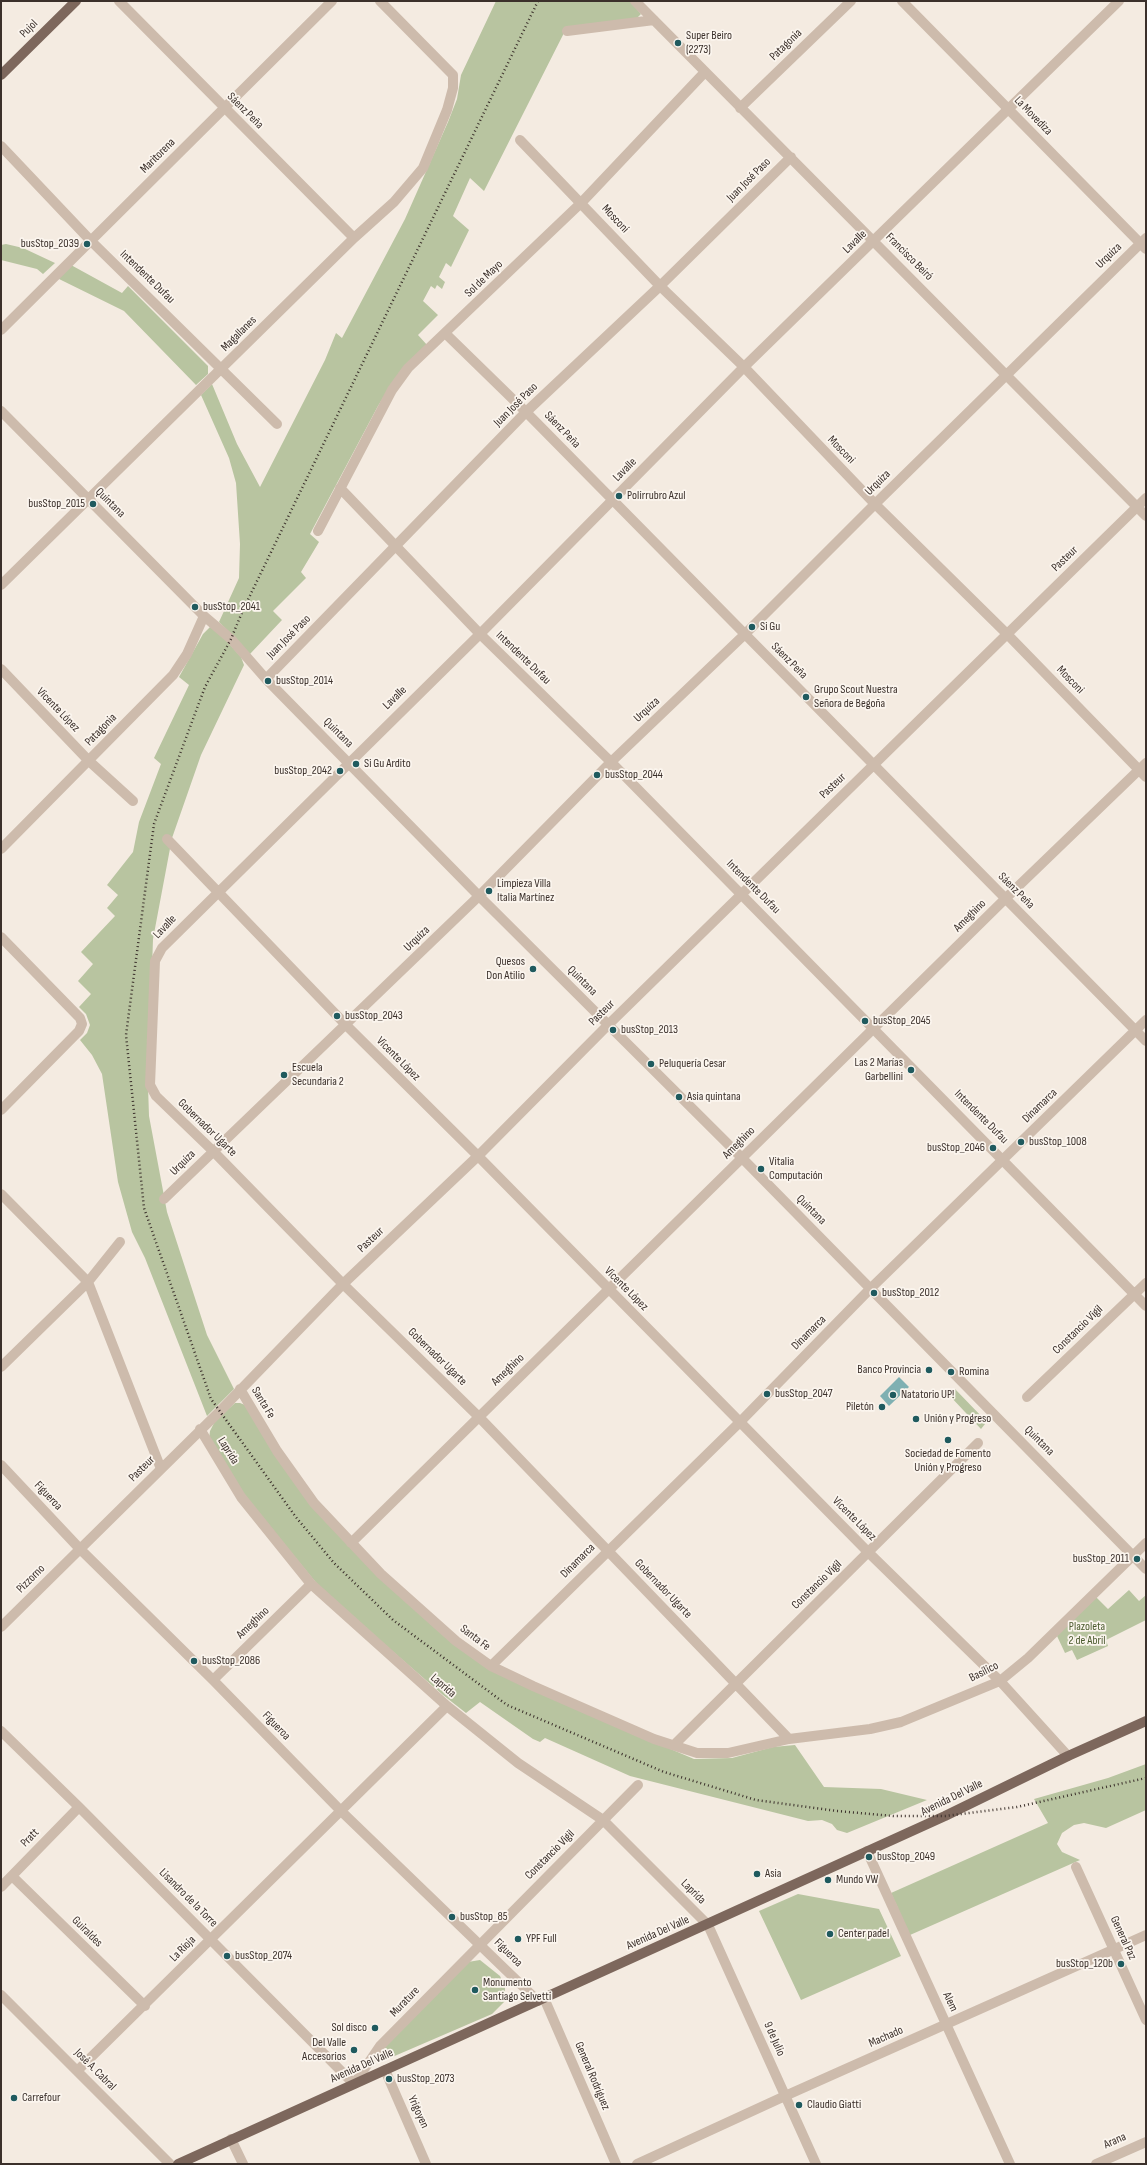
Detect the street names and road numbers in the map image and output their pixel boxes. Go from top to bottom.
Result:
street label: Pujol [17,17,41,41]
street label: Patagonia [767,26,805,64]
street label: Sáenz Peña [224,90,266,132]
street label: La Movediza [1011,94,1055,138]
street label: Maritorena [137,135,179,177]
street label: Juan José Paso [724,155,774,205]
street label: Mosconi [598,202,632,236]
street label: Lavalle [840,227,870,257]
street label: Francisco Beiró [882,230,936,284]
street label: Urquiza [1093,240,1125,272]
street label: Intendente Dufau [117,247,177,307]
street label: Sol de Mayo [462,257,506,301]
street label: Magallanes [218,313,260,355]
street label: Juan José Paso [491,380,541,430]
street label: Sáenz Peña [541,409,583,451]
street label: Mosconi [824,433,858,467]
street label: Lavalle [610,455,640,485]
street label: Urquiza [862,467,894,499]
street label: Quintana [92,485,128,521]
street label: Pasteur [1049,543,1081,575]
street label: Juan José Paso [264,612,314,662]
street label: Intendente Dufau [493,628,553,688]
street label: Sáenz Peña [768,640,810,682]
street label: Mosconi [1053,663,1087,697]
street label: Lavalle [380,683,410,713]
street label: Vicente López [33,685,83,735]
street label: Urquiza [631,694,663,726]
street label: Patagonia [82,711,120,749]
street label: Quintana [320,715,356,751]
street label: Pasteur [817,770,849,802]
street label: Intendente Dufau [723,857,783,917]
street label: Sáenz Peña [995,870,1037,912]
street label: Ameghino [951,897,989,935]
street label: Lavalle [150,912,180,942]
street label: Urquiza [401,923,433,955]
street label: Quintana [564,963,600,999]
street label: Pasteur [586,997,618,1029]
street label: Vicente López [373,1034,423,1084]
street label: Dinamarca [1020,1086,1060,1126]
street label: Intendente Dufau [951,1087,1011,1147]
street label: Gobernador Ugarte [174,1096,240,1160]
street label: Ameghino [720,1124,758,1162]
street label: Urquiza [167,1147,199,1179]
street label: Quintana [793,1192,829,1228]
street label: Pasteur [355,1224,387,1256]
street label: Vicente López [601,1264,651,1314]
street label: Constancio Vigil [1050,1302,1106,1358]
street label: Dinamarca [789,1313,829,1353]
street label: Gobernador Ugarte [404,1325,470,1389]
street label: Ameghino [489,1351,527,1389]
street label: Santa Fe [248,1385,278,1421]
street label: Quintana [1021,1423,1057,1459]
street label: Laprida [214,1435,242,1467]
street label: Pasteur [126,1453,158,1485]
street label: Figueroa [31,1479,65,1513]
street label: Vicente López [829,1494,879,1544]
street label: Dinamarca [558,1541,598,1581]
street label: Gobernador Ugarte [631,1556,695,1622]
street label: Constancio Vigil [789,1557,845,1613]
street label: Pizzorno [14,1562,48,1596]
street label: Ameghino [234,1604,272,1642]
street label: Santa Fe [457,1622,493,1654]
street label: Basílico [967,1659,1001,1685]
street label: Laprida [427,1671,459,1701]
street label: Figueroa [259,1709,293,1743]
street label: Avenida Del Valle [919,1777,985,1819]
street label: Pratt [18,1826,42,1850]
street label: Constancio Vigil [522,1827,578,1883]
street label: Lisandro de la Torre [156,1866,220,1930]
street label: Laprida [678,1877,708,1907]
street label: Avenida Del Valle [624,1913,692,1953]
street label: Guiraldes [69,1914,105,1950]
street label: General Paz [1107,1914,1139,1962]
street label: La Rioja [167,1933,199,1965]
street label: Figueroa [491,1936,525,1970]
street label: Murature [387,1984,423,2020]
street label: Alem [939,1990,961,2014]
street label: 9 de Julio [760,2020,788,2058]
street label: Machado [866,2023,906,2051]
street label: General Rodríguez [571,2040,613,2112]
street label: José A. Cabral [71,2046,119,2094]
street label: Avenida Del Valle [328,2046,396,2086]
street label: Yrigoyen [404,2093,432,2131]
street label: Arana [1102,2130,1128,2152]

